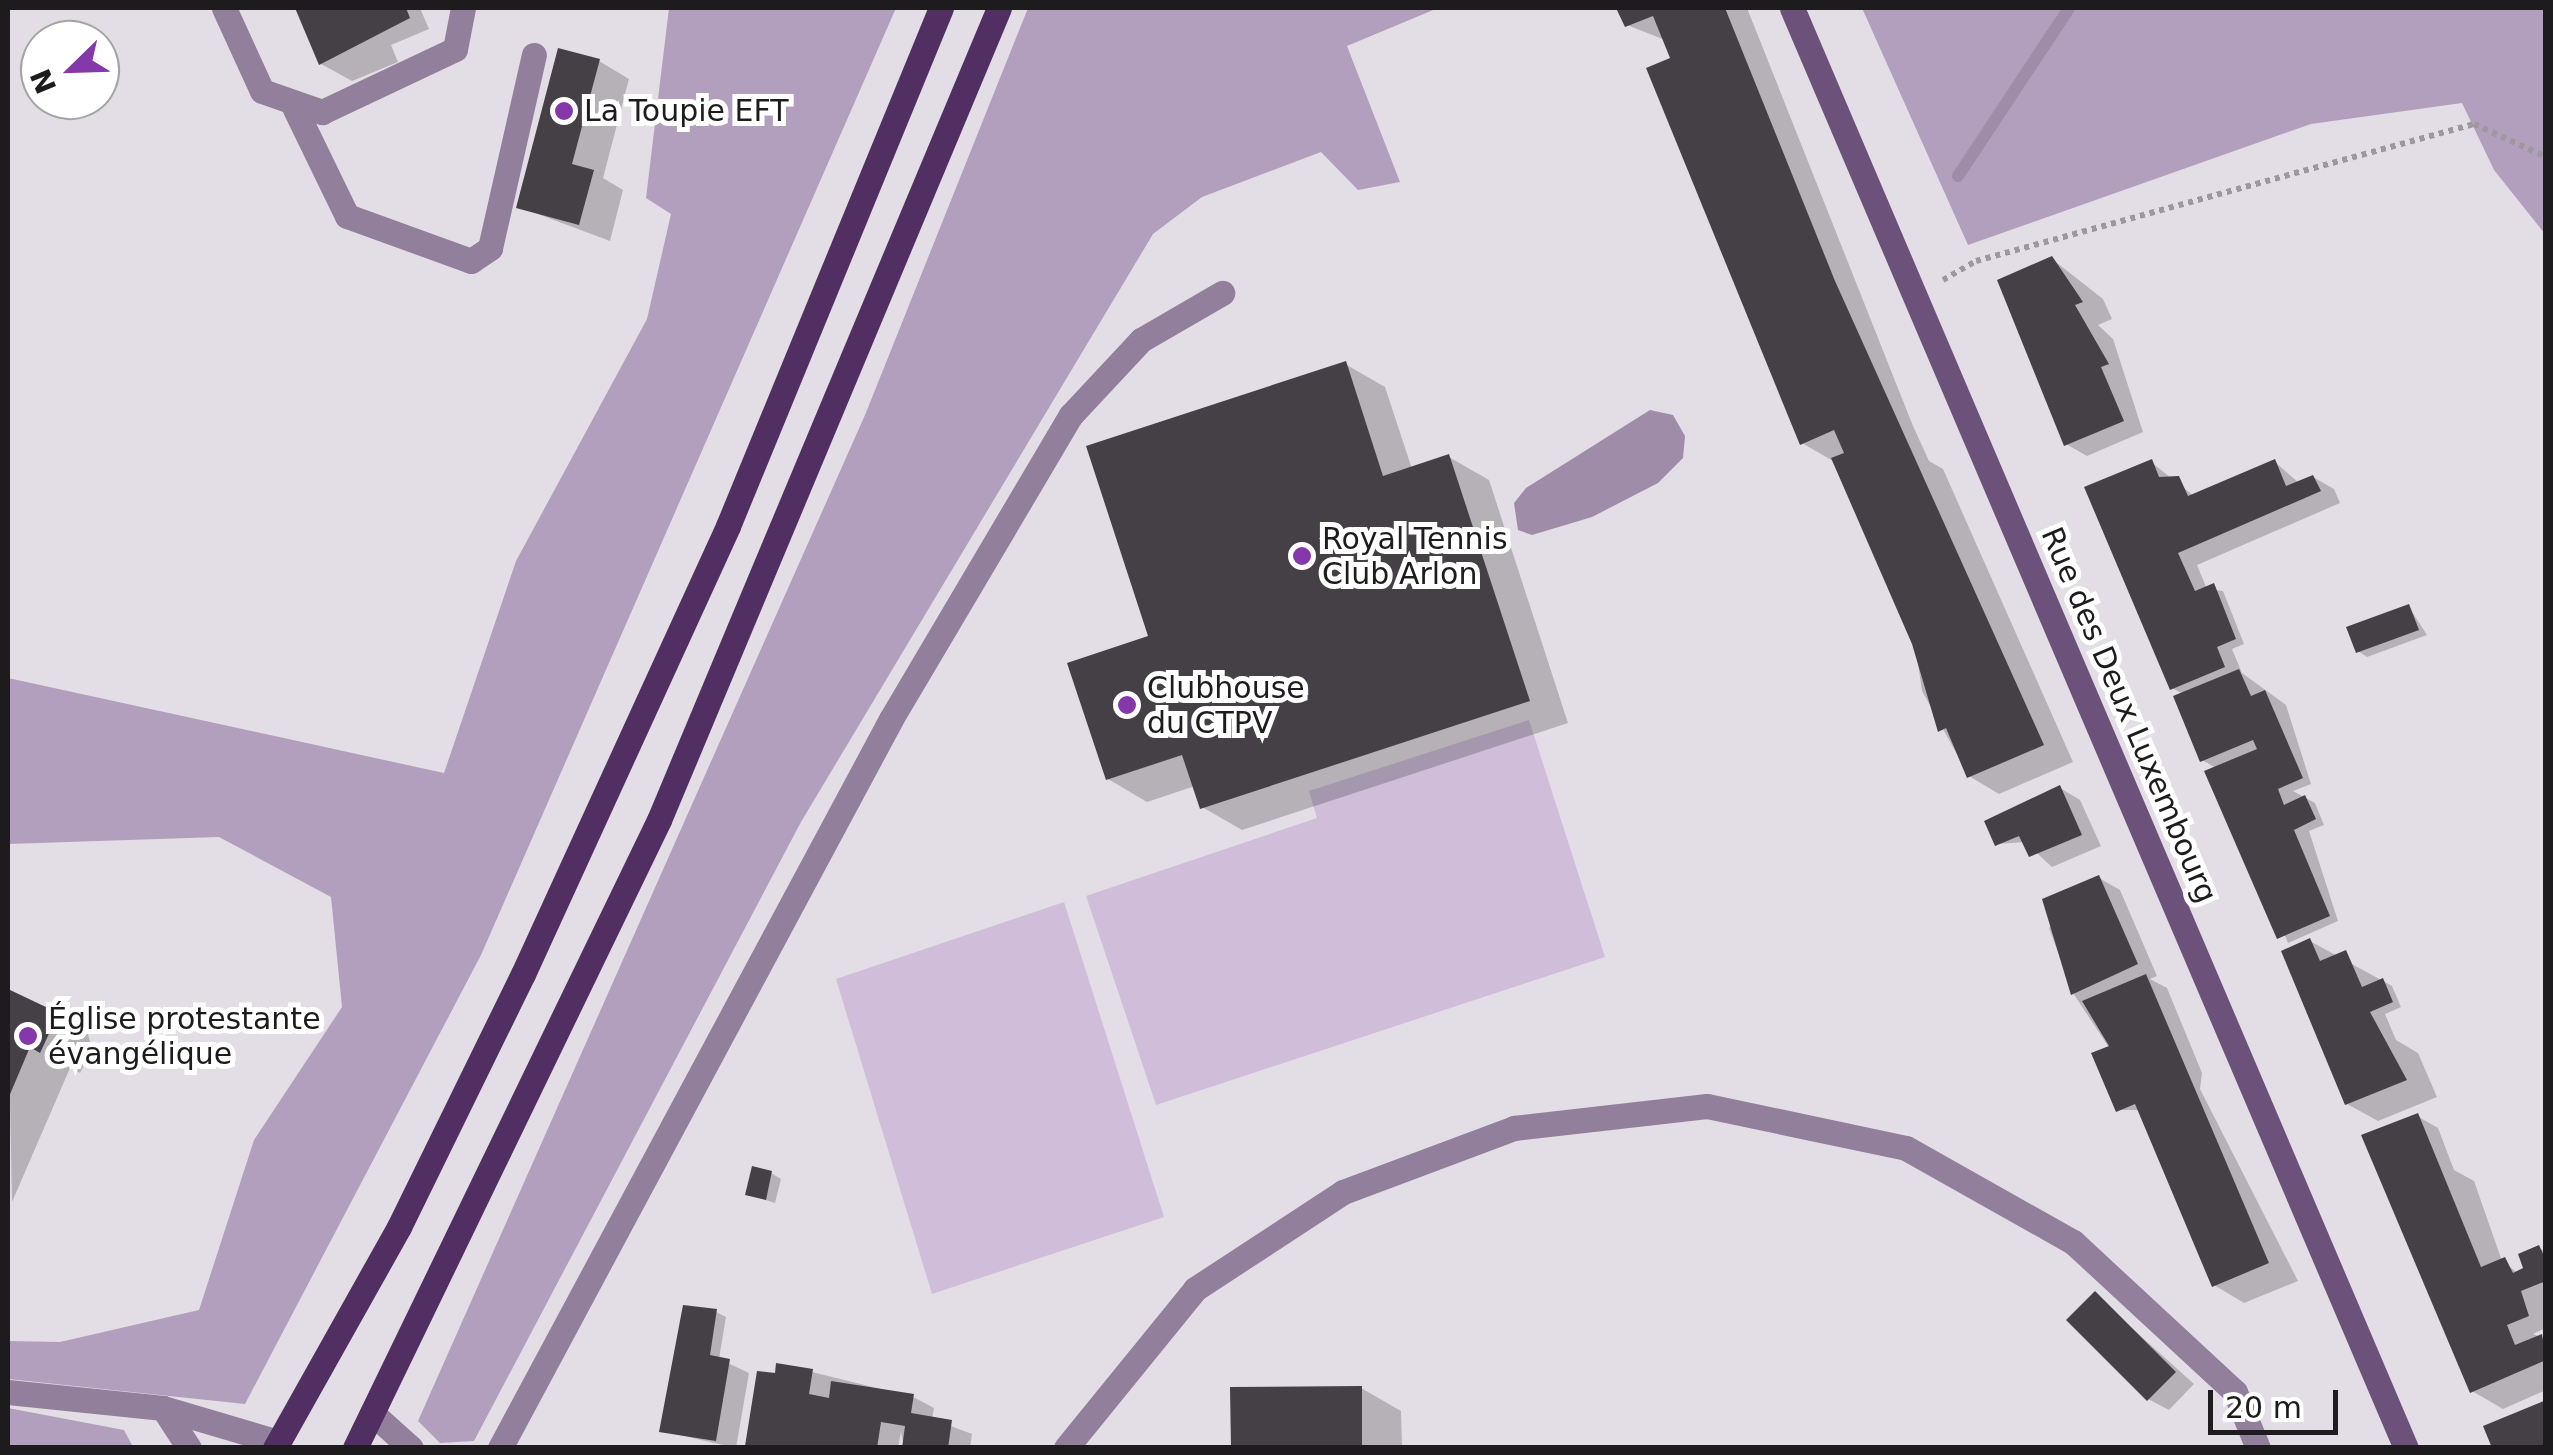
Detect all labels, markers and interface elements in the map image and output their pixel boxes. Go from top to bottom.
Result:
north arrow [20,20,120,120]
text: N [24,64,64,98]
place label: La Toupie EFT [584,93,789,129]
marker: La Toupie EFT [553,100,575,122]
place label: Royal Tennis Club Arlon [1322,521,1508,592]
street label: Rue des Deux Luxembourg [2034,522,2224,908]
marker: Royal Tennis Club Arlon [1291,545,1313,567]
place label: Clubhouse du CTPV [1147,670,1305,740]
marker: Clubhouse du CTPV [1116,694,1138,716]
place label: Église protestante évangélique [48,1001,321,1072]
marker: Église protestante évangélique [17,1025,39,1047]
scale bar [2213,1370,2343,1432]
text: 20 m [2225,1390,2302,1425]

